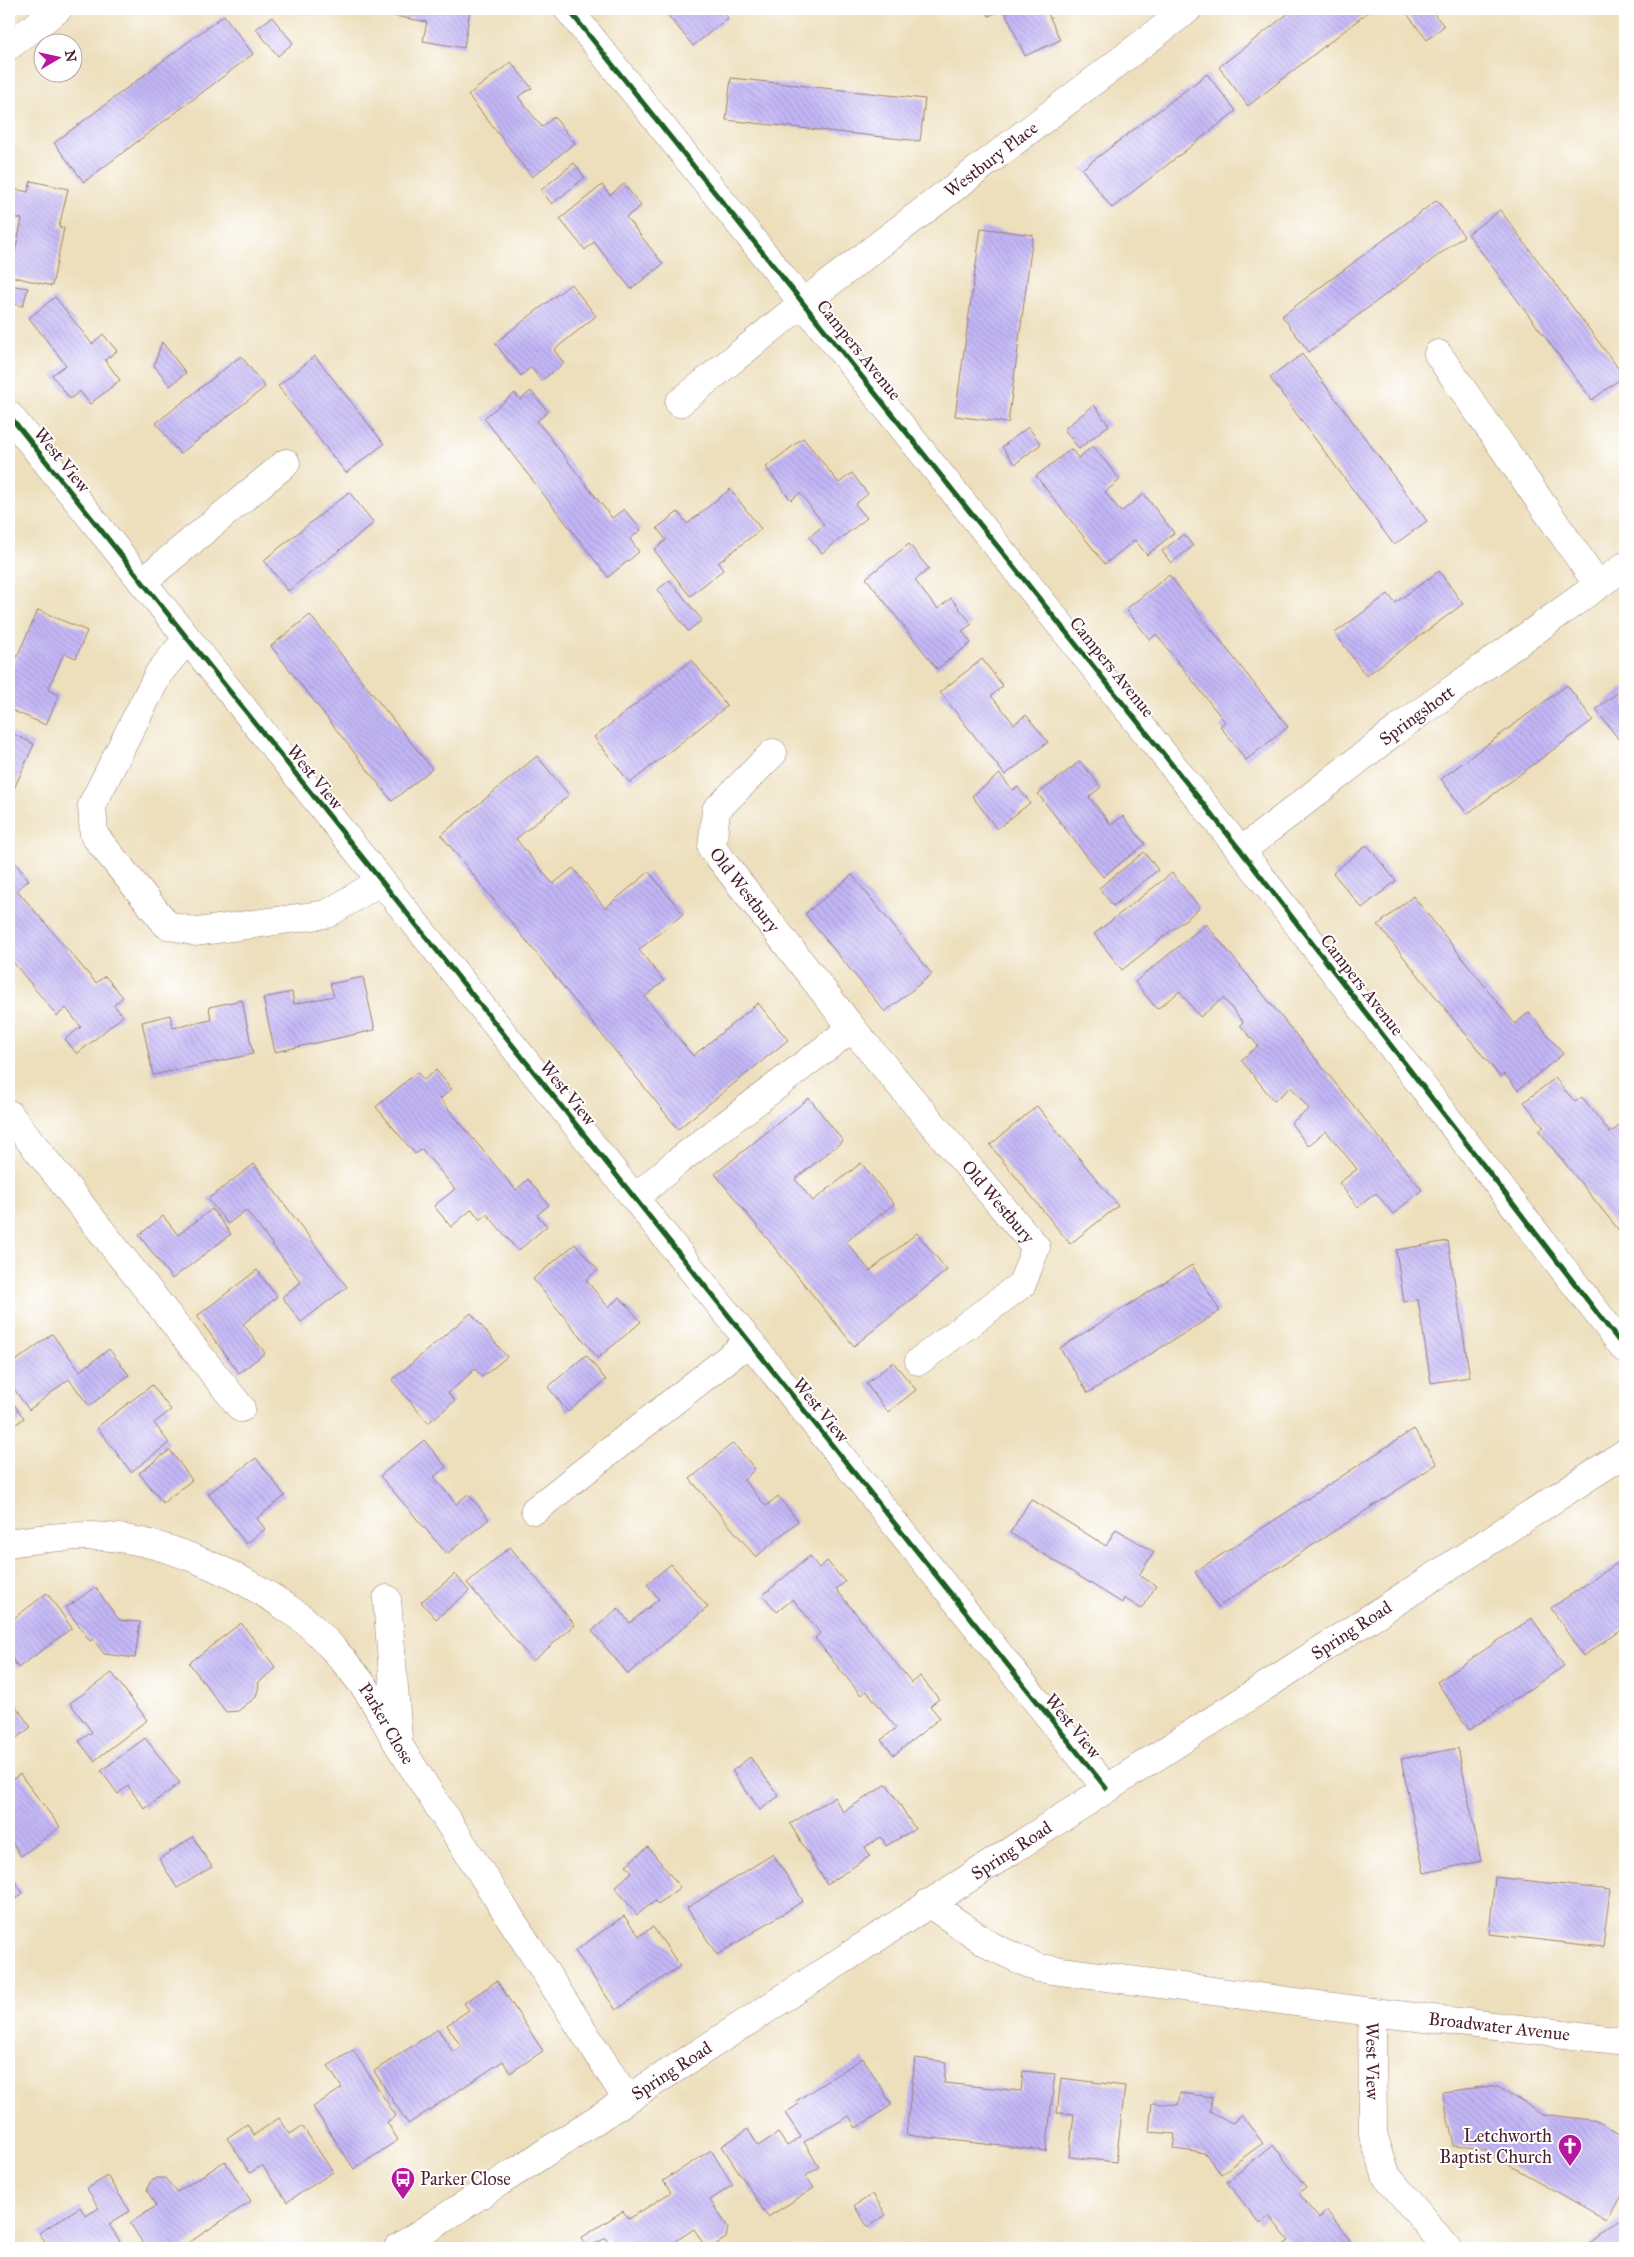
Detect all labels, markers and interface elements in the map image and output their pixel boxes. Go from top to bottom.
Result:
north arrow [32,32,82,82]
text: N [61,49,80,63]
street label: Westbury Place [940,117,1042,202]
street label: Campers Avenue [812,295,906,405]
street label: West View [29,423,95,497]
street label: Campers Avenue [1065,612,1159,722]
street label: Springshott [1375,680,1459,750]
street label: West View [282,740,348,814]
street label: Old Westbury [705,843,785,937]
street label: Campers Avenue [1316,930,1408,1040]
street label: West View [535,1056,601,1130]
street label: Old Westbury [957,1156,1040,1248]
street label: West View [788,1373,854,1447]
street label: Spring Road [1307,1596,1396,1664]
street label: Parker Close [354,1679,419,1769]
street label: West View [1040,1689,1106,1763]
street label: Spring Road [967,1816,1056,1885]
street label: Broadwater Avenue [1427,2008,1571,2046]
street label: West View [1361,2022,1384,2100]
street label: Spring Road [627,2037,716,2105]
place label: Letchworth Baptist Church [1439,2125,1552,2168]
church icon: Letchworth Baptist Church [1557,2133,1583,2167]
bus stop icon: Parker Close [390,2166,416,2200]
place label: Parker Close [420,2168,511,2190]

